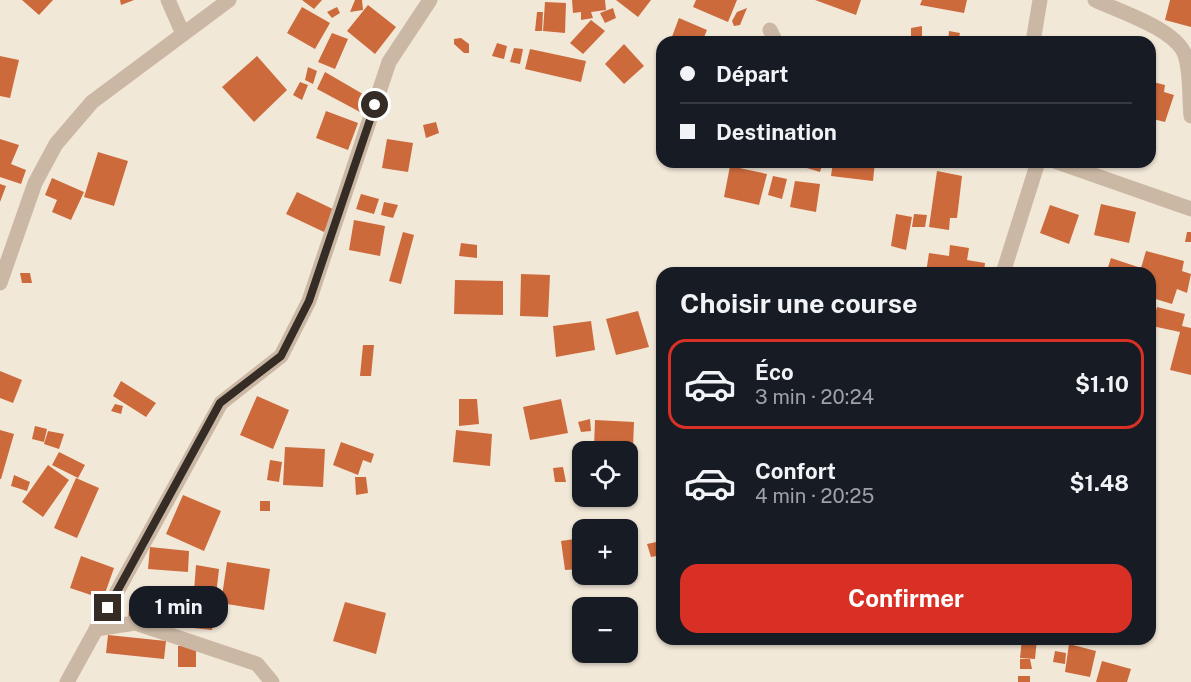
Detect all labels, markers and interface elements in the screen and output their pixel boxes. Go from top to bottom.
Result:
text: Départ [716,61,788,87]
route start [361,91,388,118]
text: Destination [716,119,837,145]
text: Choisir une course [680,287,918,319]
icon: car [683,357,737,411]
text: Éco [755,359,794,385]
text: $1.10 [1075,371,1129,397]
text: 3 min · 20:24 [755,385,874,409]
map controls [572,441,638,663]
button: locate [572,441,638,507]
icon: car [683,456,737,510]
text: Confort [755,458,836,484]
text: $1.48 [1070,470,1129,496]
text: 4 min · 20:25 [755,484,874,508]
button: + [572,519,638,585]
button: Confirmer [680,564,1132,633]
callout: 1 min [129,587,228,629]
route end [94,594,121,621]
text: 1 min [154,595,203,619]
button: − [572,597,638,663]

